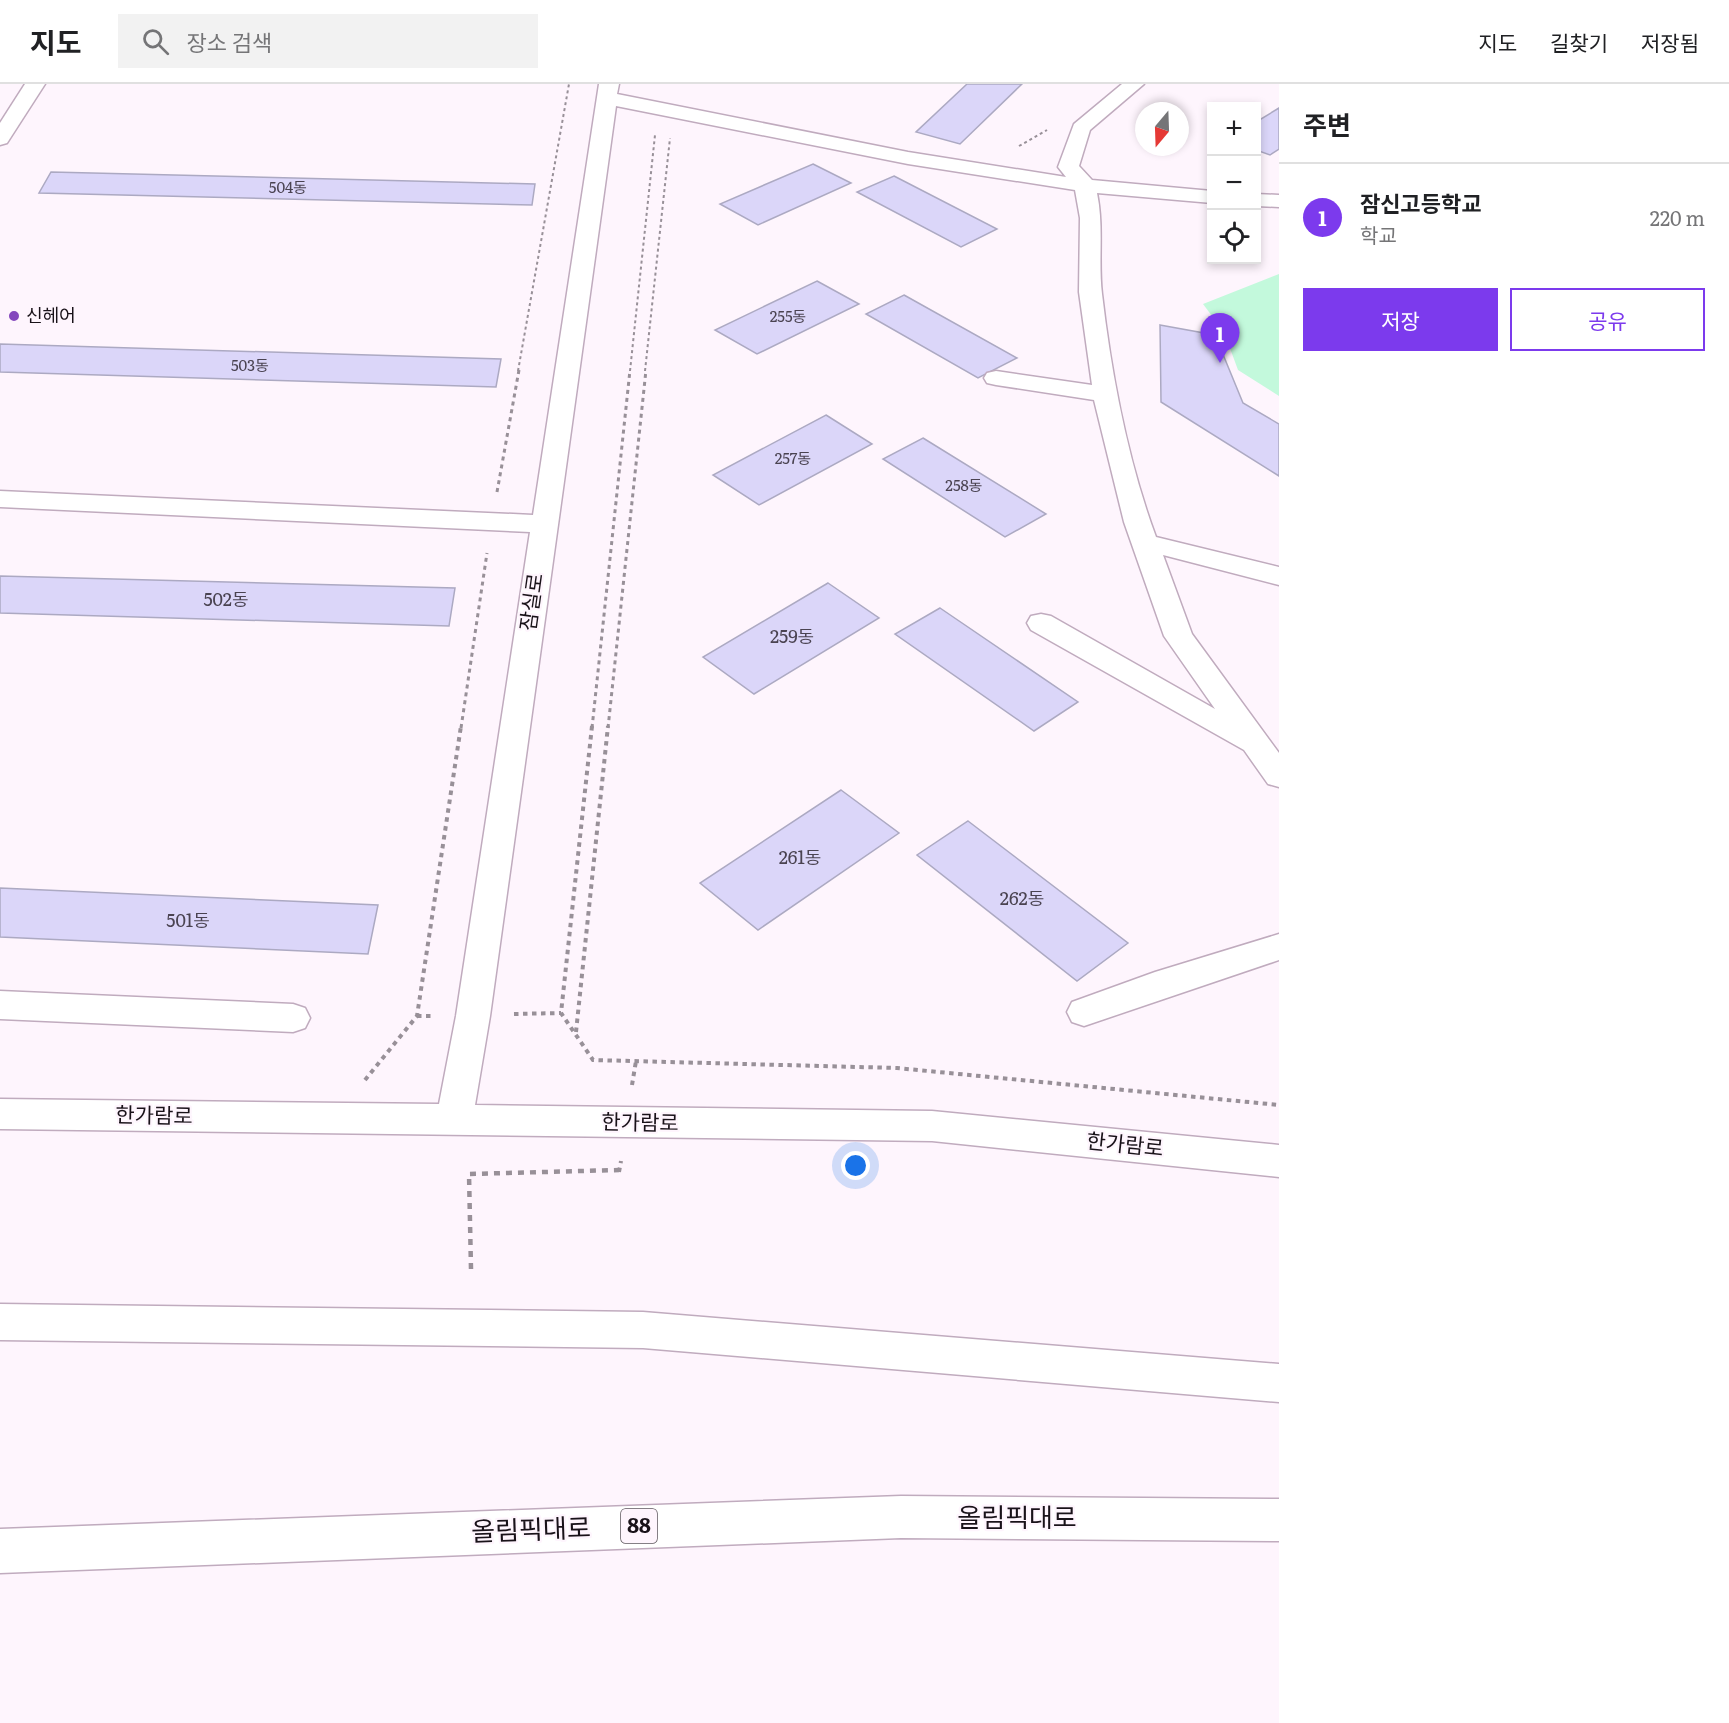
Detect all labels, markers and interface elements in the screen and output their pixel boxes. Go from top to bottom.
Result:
search box [118,14,538,68]
text: 지도 [30,20,82,62]
icon: search [139,25,172,58]
text: 장소 검색 [187,25,272,58]
text: 지도 [1478,26,1517,57]
text: 길찾기 [1550,26,1608,57]
text: 저장됨 [1641,26,1699,57]
north arrow [1135,102,1189,156]
map controls [1207,102,1261,264]
button: + [1207,102,1261,156]
text: 주변 [1303,104,1351,143]
button: − [1207,156,1261,210]
house number: 504동 [269,175,307,198]
text: 잠신고등학교 [1360,186,1481,219]
text: 1 [1318,202,1327,232]
text: 220 m [1650,202,1705,232]
button: locate [1207,210,1261,264]
text: 학교 [1360,219,1397,249]
button: 저장 [1303,288,1498,351]
button: 공유 [1510,288,1705,351]
place label: 신헤어 [26,301,76,328]
house number: 255동 [770,304,806,327]
marker: 신헤어 [7,309,21,323]
pin: 1 [1200,314,1240,363]
house number: 503동 [231,353,269,376]
house number: 257동 [775,446,811,469]
house number: 258동 [945,473,983,496]
street label: 잠실로 [510,571,549,633]
house number: 502동 [203,585,249,612]
house number: 259동 [770,622,814,649]
house number: 261동 [779,843,821,870]
house number: 262동 [1000,884,1044,911]
house number: 501동 [166,906,210,933]
street label: 한가람로 [115,1097,193,1130]
street label: 한가람로 [601,1104,679,1137]
street label: 한가람로 [1085,1123,1165,1162]
your location [841,1151,870,1180]
street label: 올림픽대로 [957,1496,1077,1535]
street label: 올림픽대로 [470,1506,591,1549]
road number: 88 [621,1509,657,1543]

